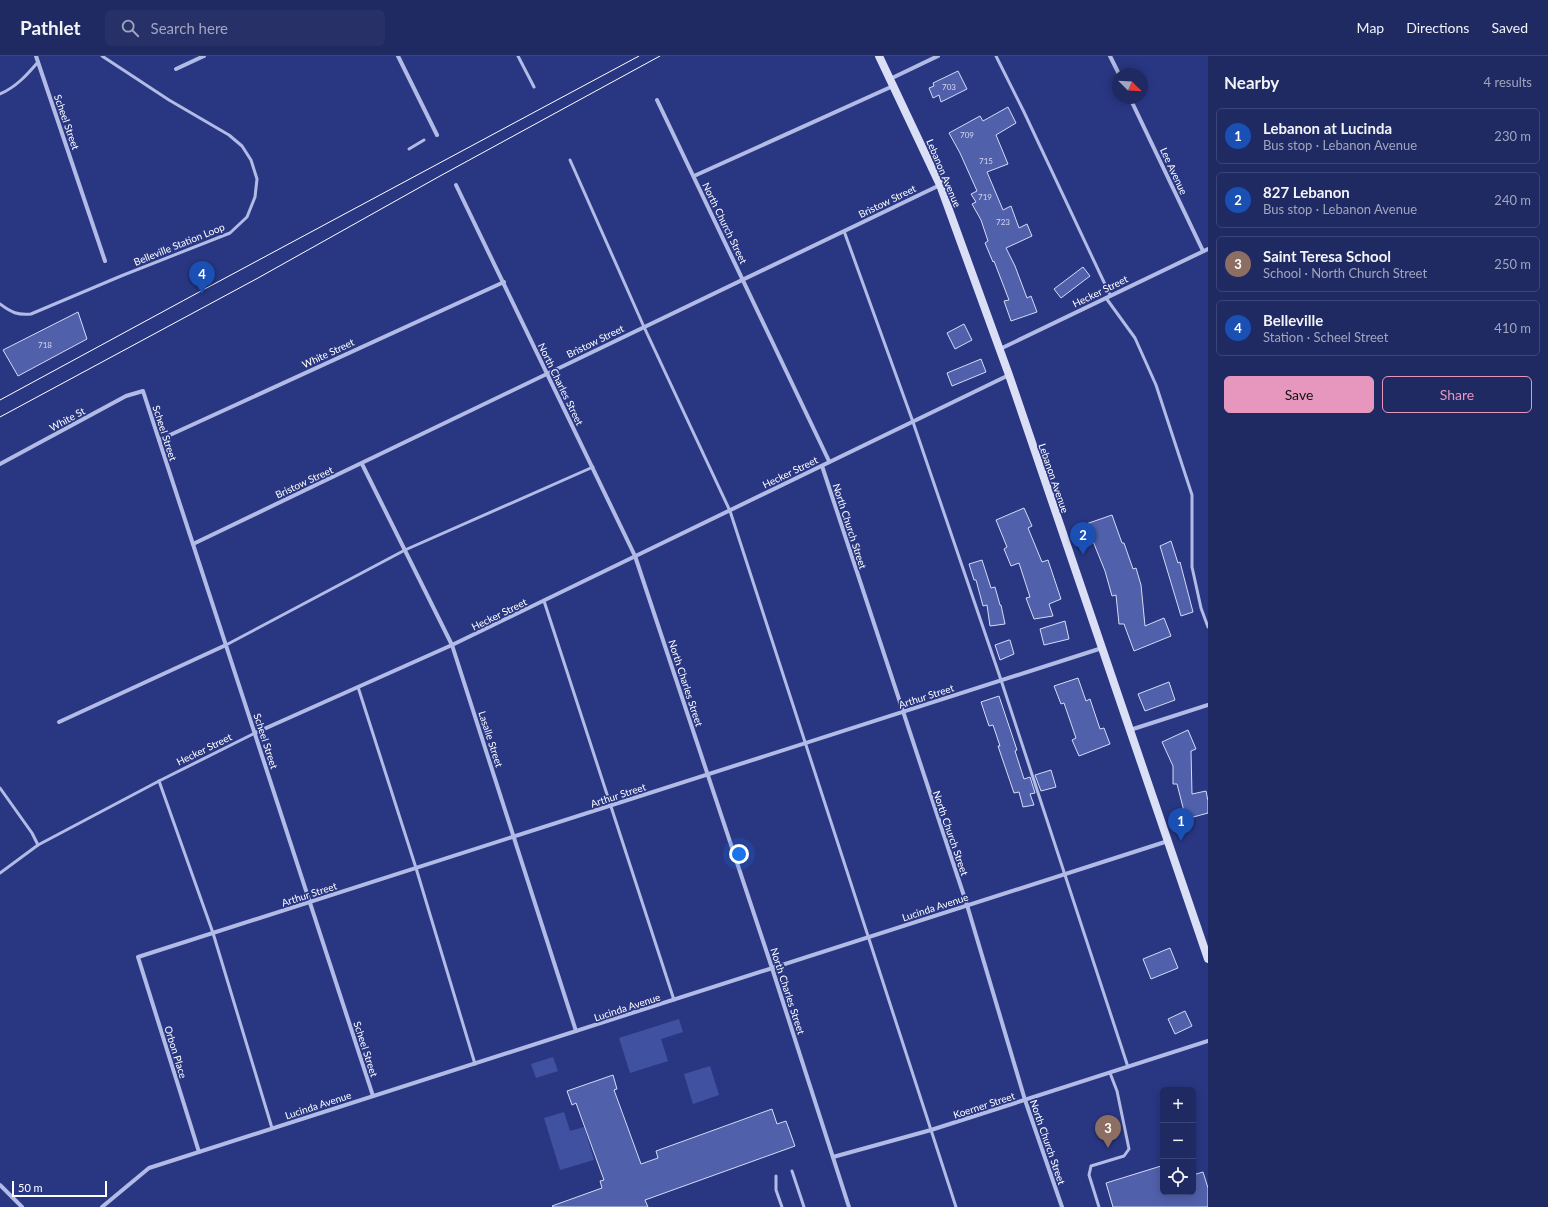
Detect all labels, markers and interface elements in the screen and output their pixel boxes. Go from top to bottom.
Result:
search box [105,10,385,46]
text: Pathlet [20,16,81,39]
icon: search [119,17,141,39]
text: Search here [151,19,228,37]
text: Map [1357,19,1384,36]
text: Directions [1406,19,1469,36]
text: Saved [1491,19,1528,36]
north arrow [1112,68,1148,104]
text: Nearby [1224,72,1279,93]
text: 4 results [1484,74,1532,90]
house number: 703 [942,82,956,92]
street label: Scheel Street [52,93,82,152]
text: Lebanon at Lucinda [1263,119,1392,137]
text: 1 [1234,128,1242,144]
text: 230 m [1494,128,1531,144]
house number: 709 [960,130,974,140]
street label: Lebanon Avenue [924,137,964,209]
text: Bus stop · Lebanon Avenue [1263,137,1417,153]
street label: Lee Avenue [1158,146,1190,196]
house number: 715 [979,156,993,166]
street label: North Church Street [700,180,750,266]
street label: Bristow Street [856,182,918,220]
text: 827 Lebanon [1263,183,1350,201]
house number: 719 [978,192,992,202]
text: 2 [1234,192,1242,208]
text: 240 m [1494,192,1531,208]
text: Bus stop · Lebanon Avenue [1263,201,1417,217]
house number: 723 [996,217,1010,227]
street label: Belleville Station Loop [132,220,227,268]
text: Saint Teresa School [1263,247,1391,265]
text: 3 [1234,256,1242,272]
text: 250 m [1494,256,1531,272]
pin: 4 [189,261,215,294]
text: School · North Church Street [1263,265,1427,281]
street label: Hecker Street [1070,272,1130,310]
text: Belleville [1263,311,1323,329]
text: 4 [1234,320,1242,336]
text: 410 m [1494,320,1531,336]
street label: Bristow Street [564,322,626,360]
text: Station · Scheel Street [1263,329,1388,345]
street label: White Street [300,336,356,370]
house number: 718 [38,340,52,350]
street label: North Charles Street [536,341,586,428]
button: Save [1224,376,1374,413]
button: Share [1382,376,1532,413]
street label: White St [47,404,87,434]
street label: Scheel Street [150,404,180,463]
street label: Lebanon Avenue [1036,442,1072,514]
street label: Hecker Street [760,453,820,491]
street label: Bristow Street [273,463,335,501]
street label: North Church Street [831,482,870,571]
pin: 2 [1070,522,1096,555]
street label: Hecker Street [469,595,529,633]
street label: North Charles Street [666,638,706,728]
street label: Arthur Street [897,681,956,711]
street label: Lasalle Street [476,709,506,769]
street label: Scheel Street [251,712,281,771]
street label: Hecker Street [174,730,234,768]
street label: Arthur Street [589,780,648,810]
street label: North Church Street [931,789,971,877]
pin: 1 [1168,808,1194,841]
your location [729,844,749,864]
street label: Arthur Street [280,879,339,909]
street label: Lucinda Avenue [900,891,970,923]
street label: North Charles Street [768,946,808,1036]
street label: Lucinda Avenue [592,991,662,1023]
street label: Scheel Street [351,1020,381,1079]
street label: Orbon Place [162,1024,190,1080]
map controls [1160,1087,1196,1195]
button: + [1160,1087,1196,1123]
street label: Lucinda Avenue [283,1089,353,1121]
street label: Koerner Street [952,1089,1017,1121]
street label: North Church Street [1028,1098,1068,1186]
pin: 3 [1095,1115,1121,1148]
button: − [1160,1123,1196,1159]
button: locate [1160,1159,1196,1195]
scale bar [12,1179,107,1198]
text: 50 m [18,1181,43,1194]

